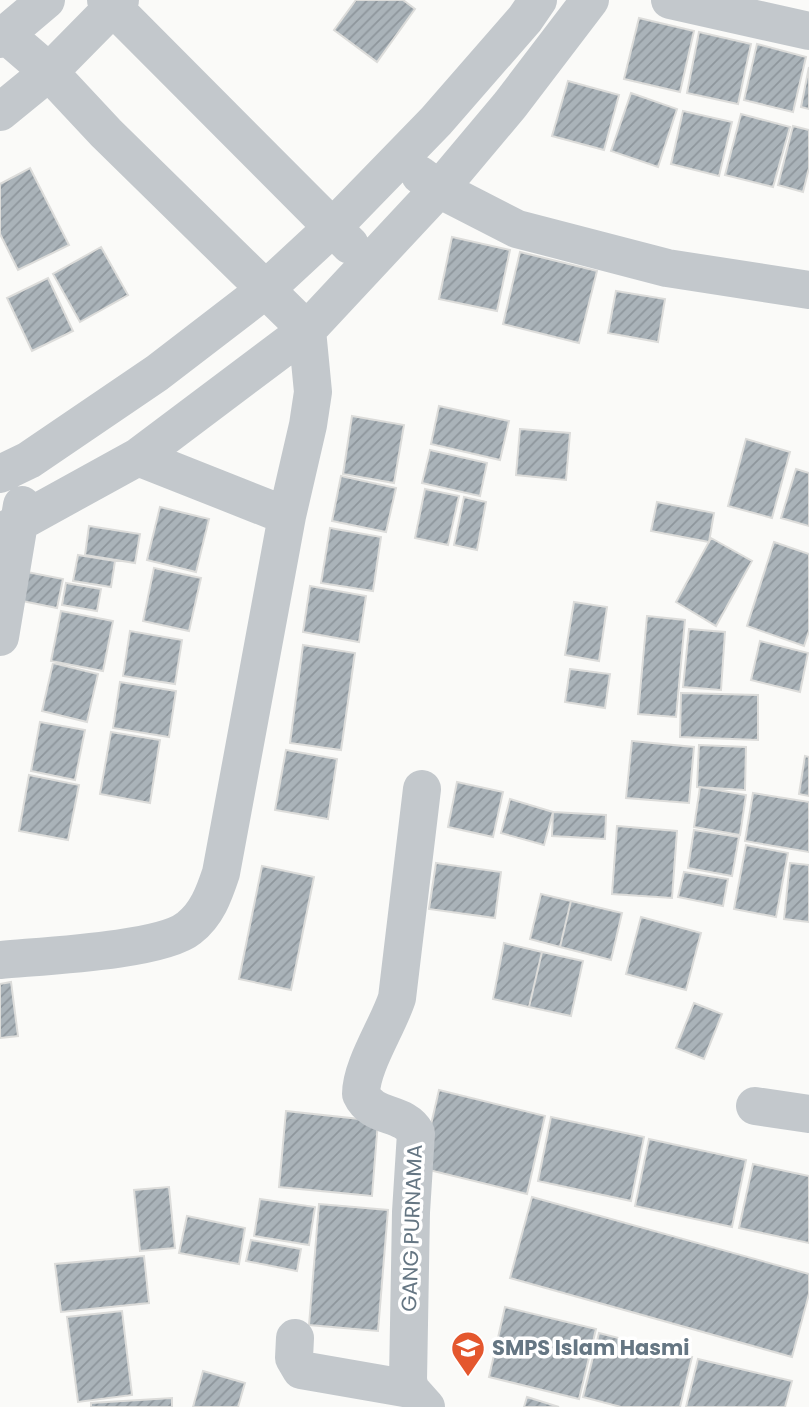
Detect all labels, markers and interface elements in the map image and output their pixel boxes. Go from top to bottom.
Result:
street label: GANG PURNAMA [394,1144,429,1312]
school or university icon: SMPS Islam Hasmi [449,1329,487,1378]
place label: SMPS Islam Hasmi [492,1333,689,1362]

